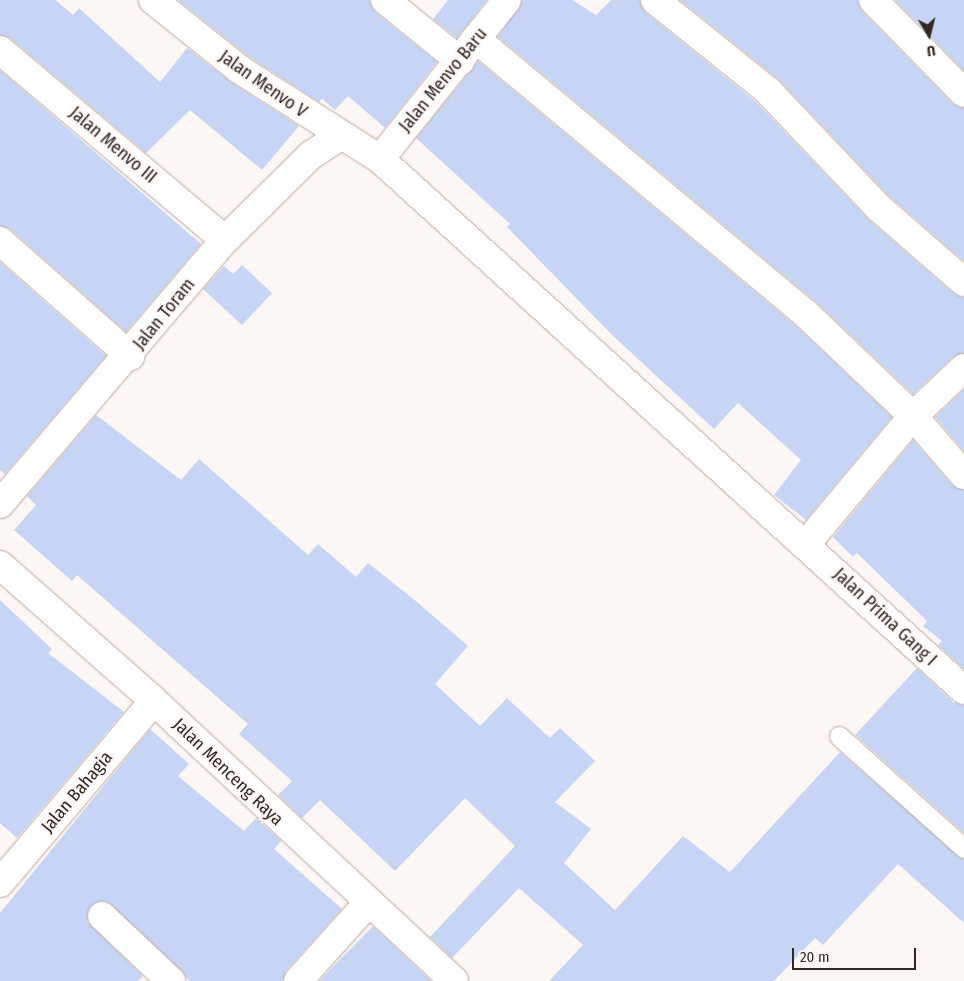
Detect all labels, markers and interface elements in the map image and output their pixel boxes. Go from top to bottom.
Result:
north arrow [904,10,954,60]
street label: Jalan Menvo Baru [394,24,492,136]
text: U [926,41,936,59]
street label: Jalan Menvo V [215,46,311,122]
street label: Jalan Menvo III [65,102,161,188]
street label: Jalan Toram [129,274,199,354]
street label: Jalan Prima Gang I [829,564,941,670]
street label: Jalan Menceng Raya [168,714,288,830]
street label: Jalan Bahagia [37,747,117,837]
scale bar [794,938,918,970]
text: 20 m [800,948,830,966]

